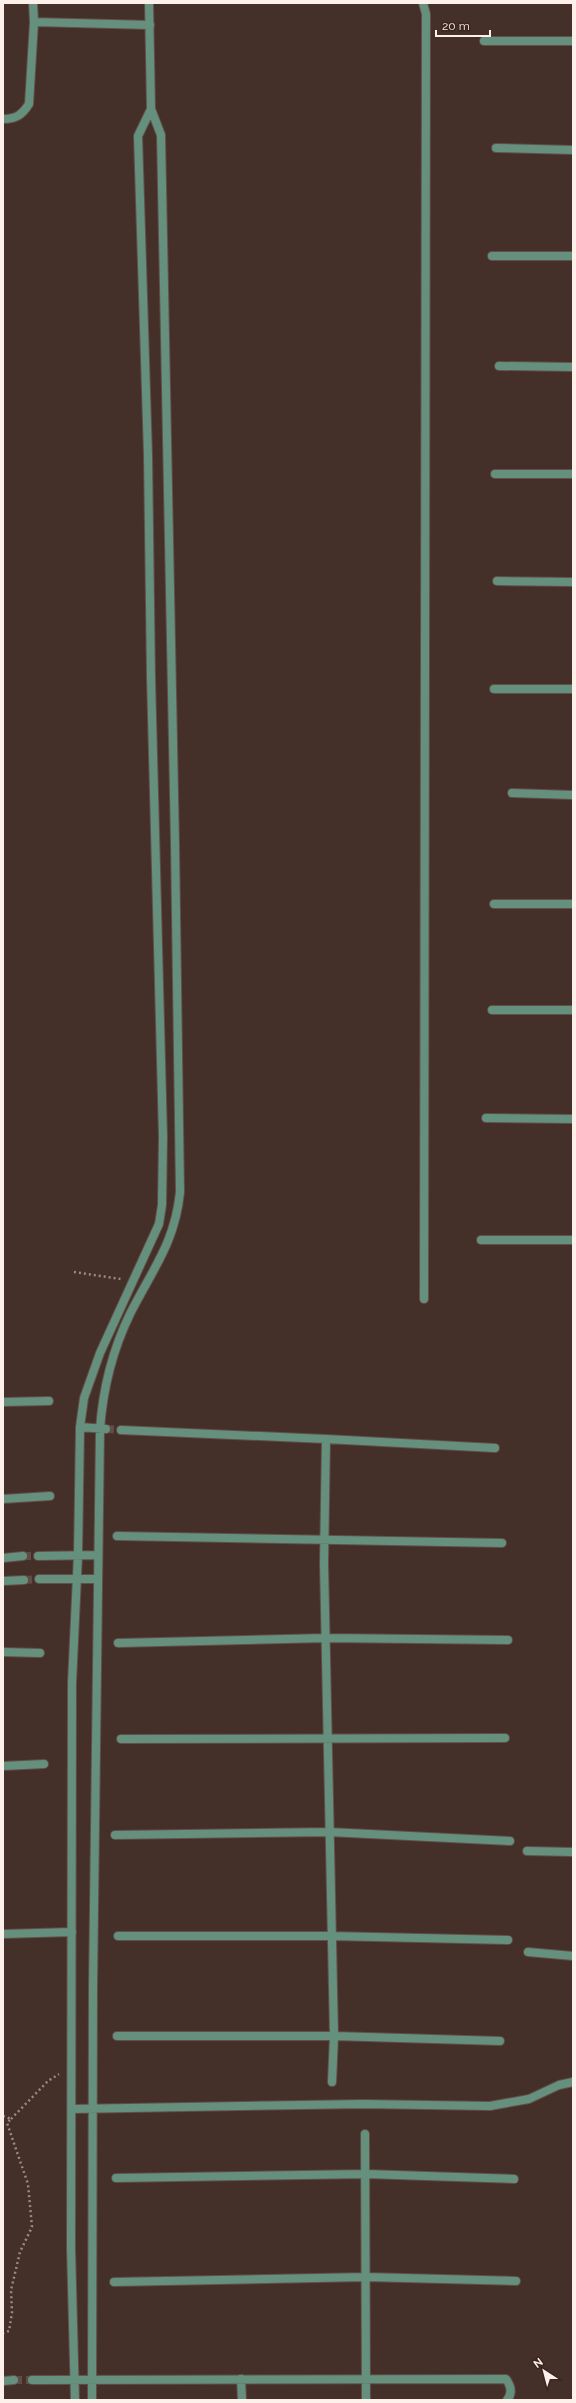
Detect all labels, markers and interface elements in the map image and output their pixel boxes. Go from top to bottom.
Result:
scale bar [436,12,490,38]
text: 20 m [442,19,470,33]
north arrow [524,2351,564,2391]
text: N [531,2356,546,2371]

